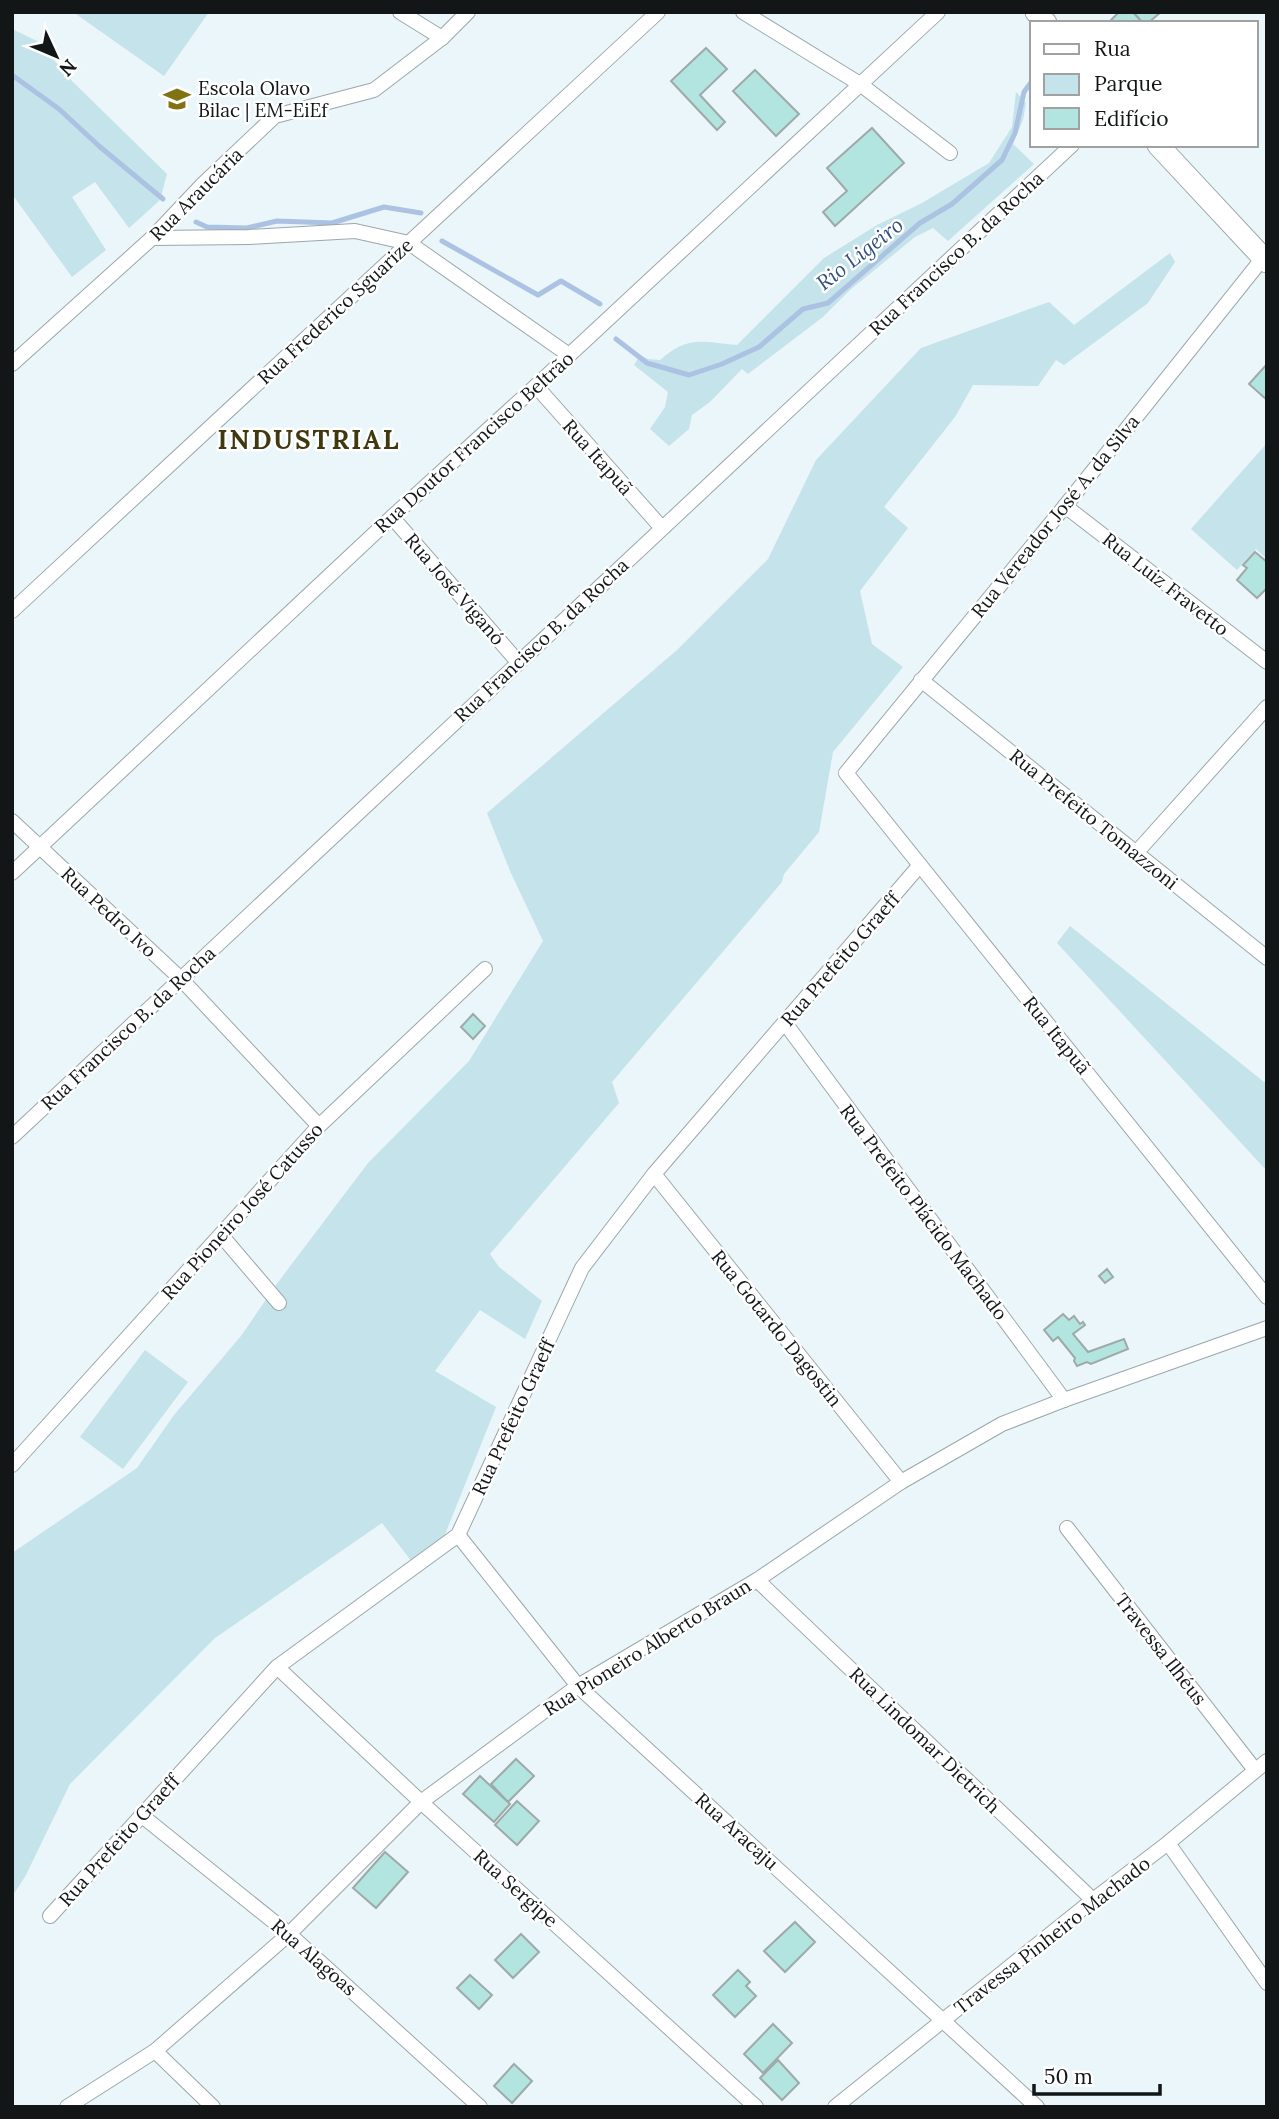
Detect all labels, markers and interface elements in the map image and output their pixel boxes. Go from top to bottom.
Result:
north arrow [21,21,91,91]
legend [1030,21,1258,147]
text: Rua [1094,35,1131,62]
text: N [54,54,82,82]
text: Parque [1094,70,1162,97]
place label: Escola Olavo Bilac | EM-EiEf [198,76,329,122]
school or university icon: Escola Olavo Bilac | EM-EiEf [162,84,192,114]
text: Edifício [1094,105,1169,132]
street label: Rua Araucária [144,142,248,246]
street label: Rua Francisco B. da Rocha [864,166,1048,340]
water label: Rio Ligeiro [811,211,909,296]
street label: Rua Frederico Sguarize [252,233,418,389]
street label: Rua Doutor Francisco Beltrão [369,346,579,538]
street label: Rua Vereador José A. da Silva [966,410,1144,622]
street label: Rua Itapuã [558,414,638,500]
district label: INDUSTRIAL [218,423,400,456]
street label: Rua Luiz Fravetto [1098,527,1234,641]
street label: Rua José Viganó [400,528,510,650]
street label: Rua Francisco B. da Rocha [449,553,633,727]
street label: Rua Prefeito Tomazzoni [1005,744,1183,894]
street label: Rua Pedro Ivo [56,862,162,962]
street label: Rua Prefeito Graeff [775,886,906,1031]
street label: Rua Francisco B. da Rocha [36,941,220,1115]
street label: Rua Itapuã [1018,991,1096,1079]
street label: Rua Prefeito Plácido Machado [835,1099,1013,1325]
street label: Rua Pioneiro José Catusso [156,1118,328,1304]
street label: Rua Gotardo Dagostin [706,1245,848,1411]
street label: Rua Prefeito Graeff [466,1334,560,1499]
street label: Rua Pioneiro Alberto Braun [539,1573,755,1721]
street label: Travessa Ilhéus [1110,1588,1212,1710]
street label: Rua Lindomar Dietrich [845,1662,1005,1818]
street label: Rua Prefeito Graeff [53,1768,186,1911]
street label: Rua Aracaju [690,1787,784,1875]
street label: Rua Sergipe [469,1844,563,1932]
street label: Travessa Pinheiro Machado [949,1851,1155,2019]
street label: Rua Alagoas [266,1913,362,2001]
scale bar [1034,2052,1160,2096]
text: 50 m [1044,2063,1093,2090]

